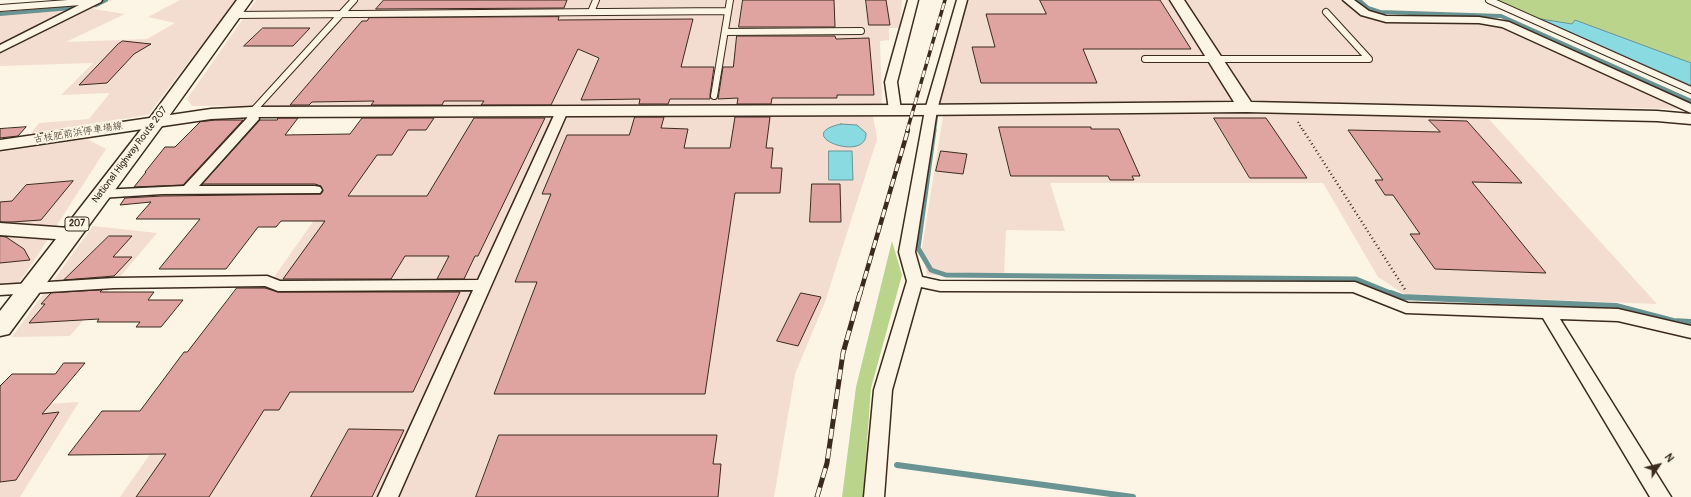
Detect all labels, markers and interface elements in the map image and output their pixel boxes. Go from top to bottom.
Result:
street label: National Highway Route 207 [90,104,170,206]
street label: 古枝肥前浜停車場線 [33,120,123,146]
road number: 207 [65,217,89,231]
north arrow [1639,445,1679,485]
text: N [1662,451,1677,465]

